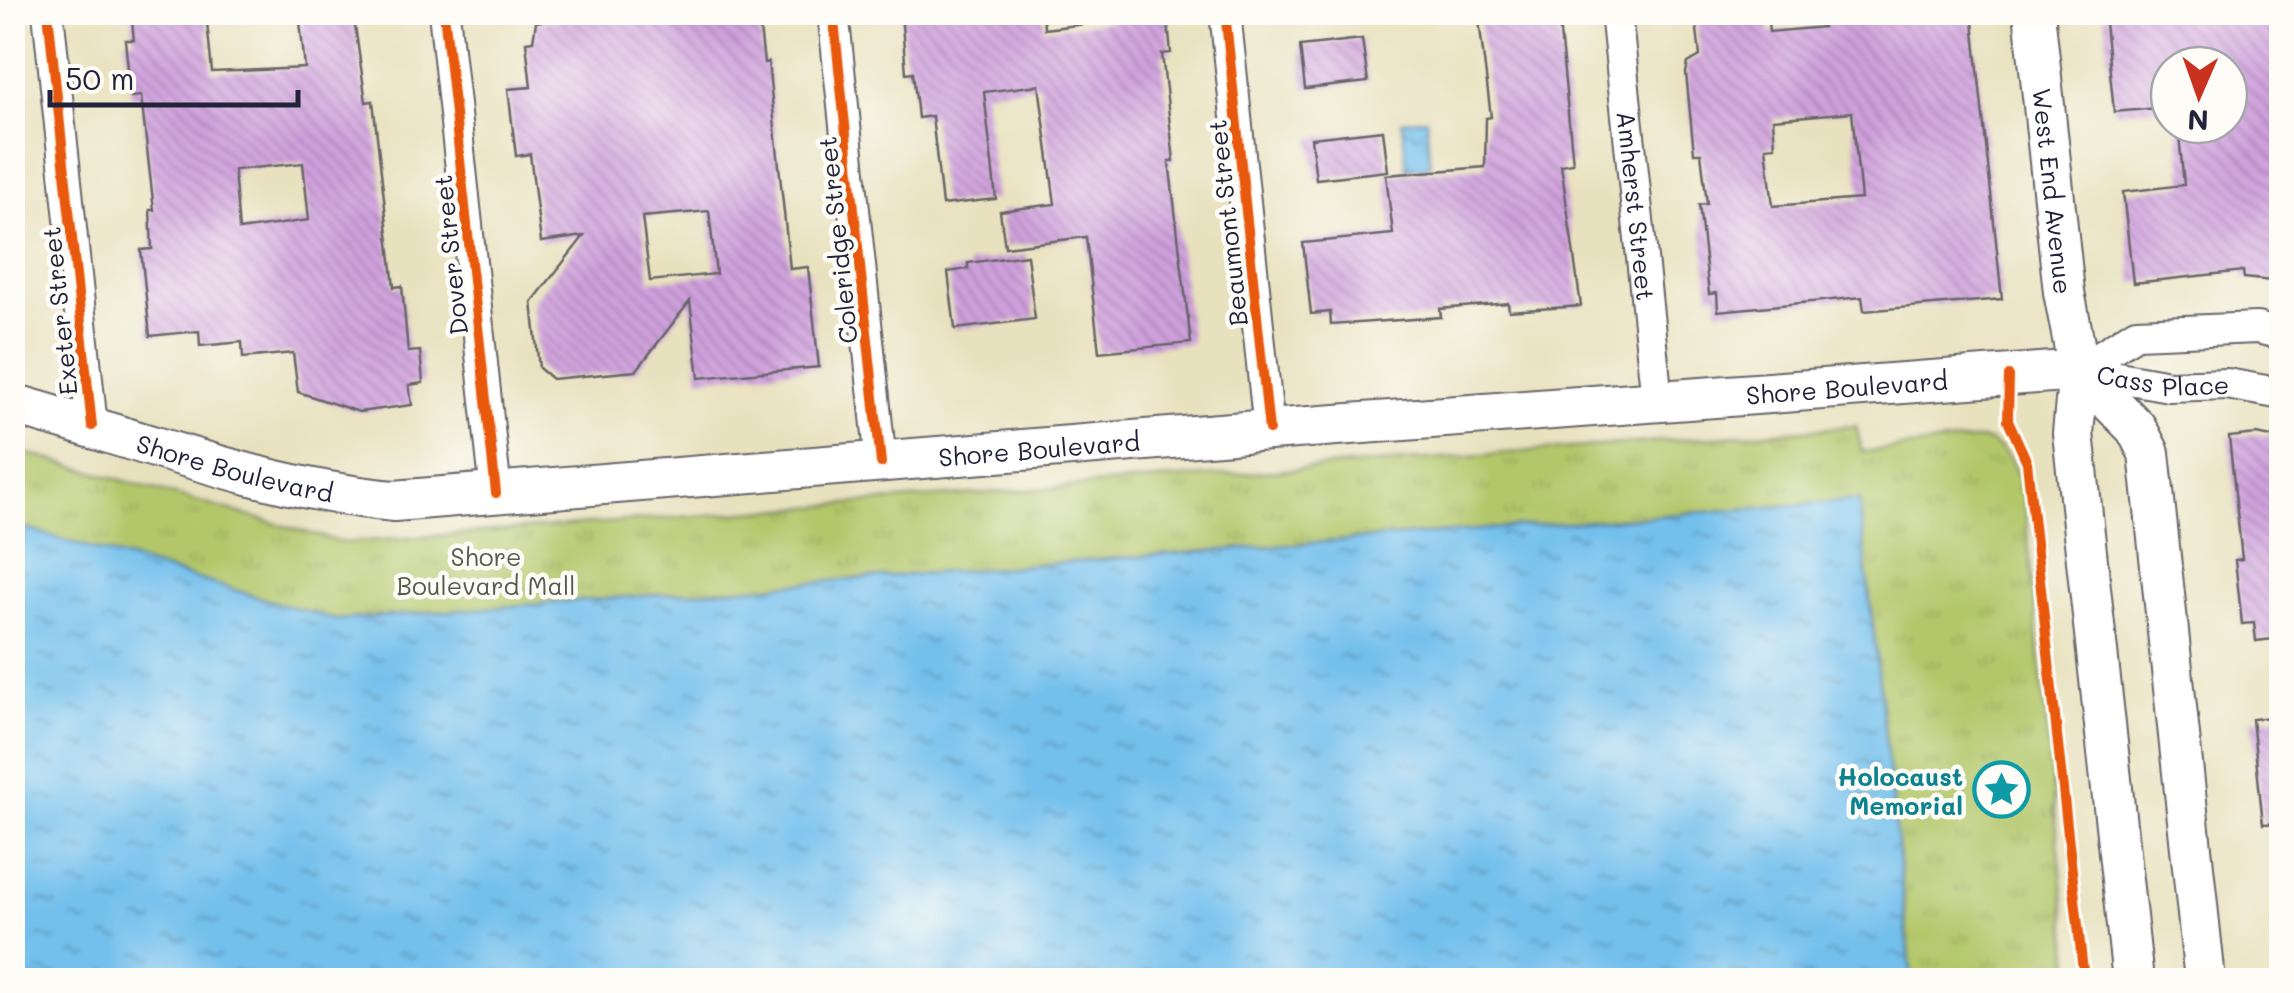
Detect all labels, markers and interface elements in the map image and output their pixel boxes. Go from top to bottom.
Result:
scale bar [50,45,298,107]
north arrow [2149,45,2249,145]
text: 50 m [65,58,135,98]
street label: West End Avenue [2026,86,2080,296]
text: N [2187,103,2209,139]
street label: Amherst Street [1611,110,1662,302]
street label: Beaumont Street [1200,118,1254,328]
street label: Coleridge Street [810,135,864,345]
street label: Dover Street [426,173,474,337]
street label: Exeter Street [34,225,84,397]
street label: Cass Place [2094,357,2230,402]
street label: Shore Boulevard [1745,364,1949,411]
street label: Shore Boulevard [937,425,1141,473]
street label: Shore Boulevard [133,427,336,508]
park label: Shore Boulevard Mall [396,540,576,601]
place label: Holocaust Memorial [1837,760,1963,821]
place icon: Holocaust Memorial [1972,760,2032,820]

